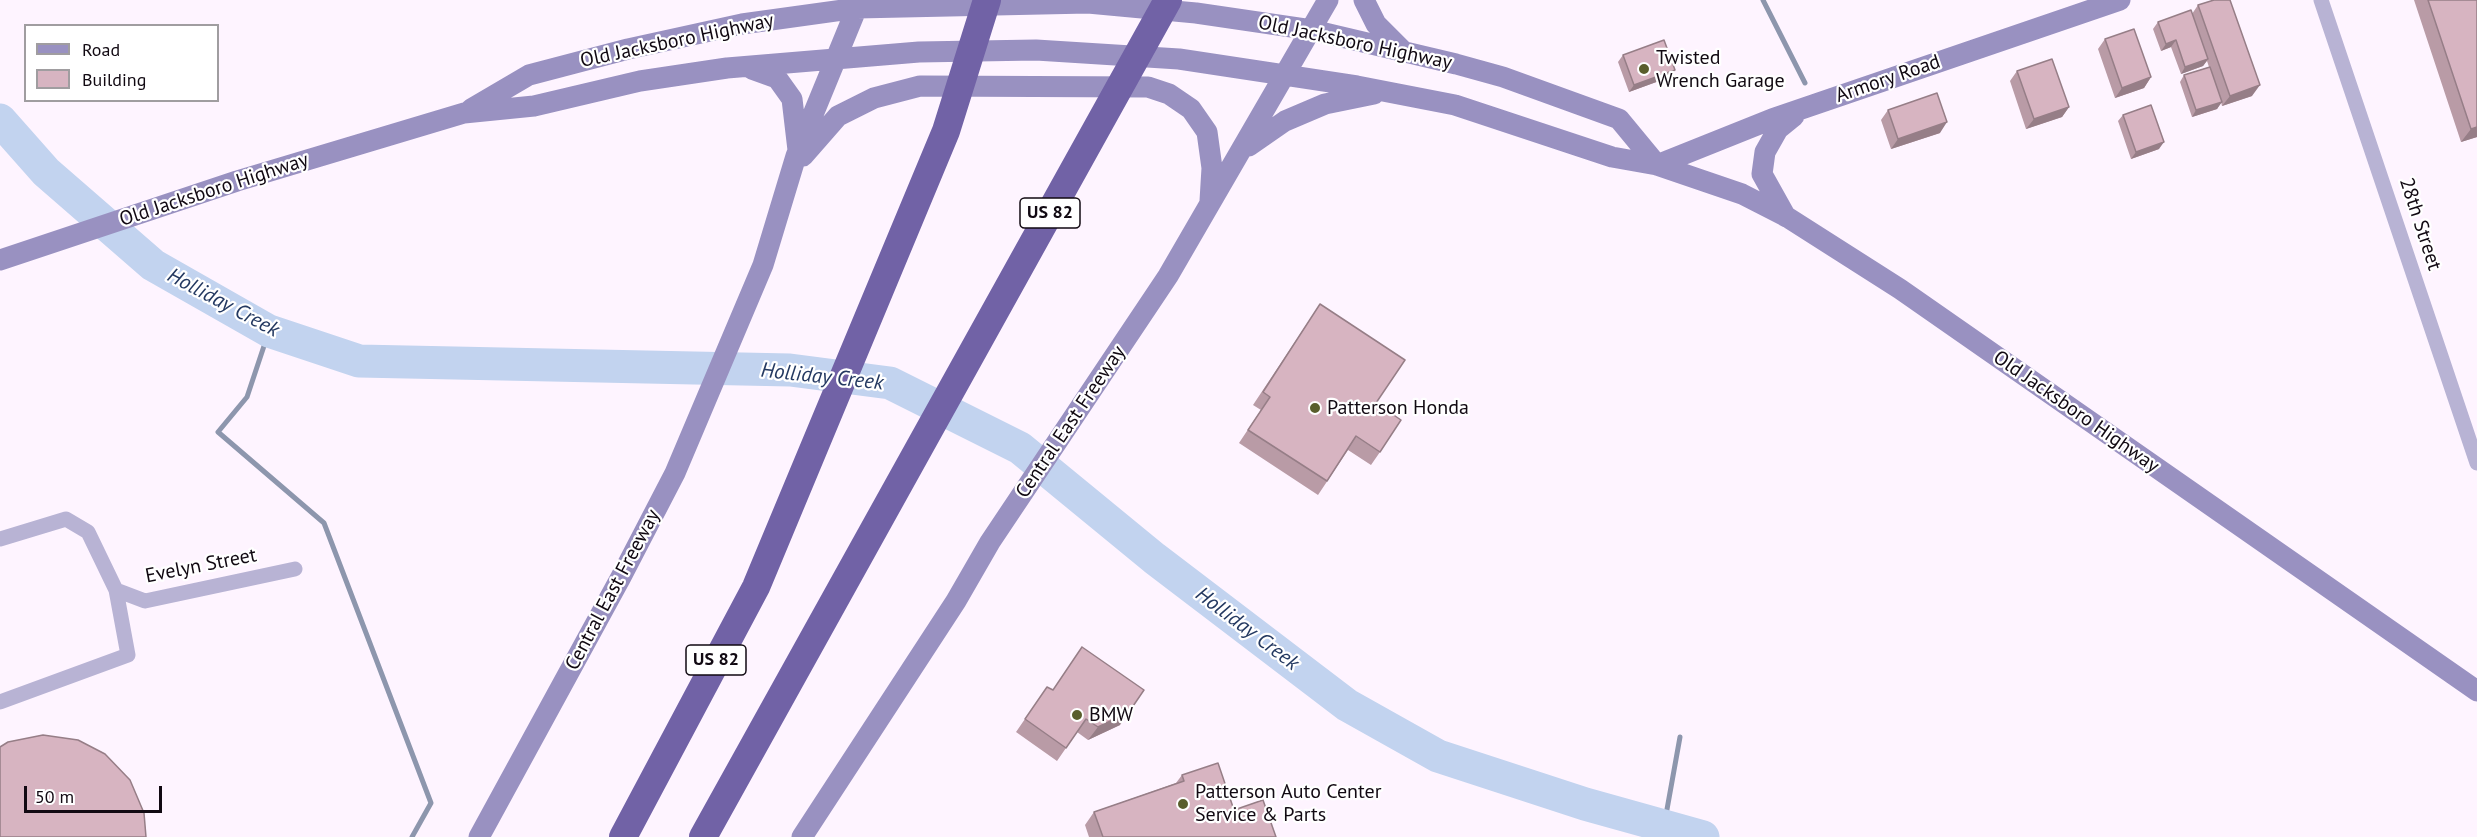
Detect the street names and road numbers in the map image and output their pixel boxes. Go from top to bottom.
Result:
street label: Old Jacksboro Highway [578,9,776,73]
street label: Old Jacksboro Highway [1256,11,1454,75]
street label: Armory Road [1832,50,1944,108]
street label: Old Jacksboro Highway [117,148,311,232]
street label: 28th Street [2394,175,2446,273]
road number: US 82 [1020,198,1080,228]
street label: Central East Freeway [1011,341,1131,503]
street label: Old Jacksboro Highway [1988,346,2164,478]
street label: Central East Freeway [560,506,666,674]
street label: Evelyn Street [143,543,259,589]
road number: US 82 [686,645,746,675]

